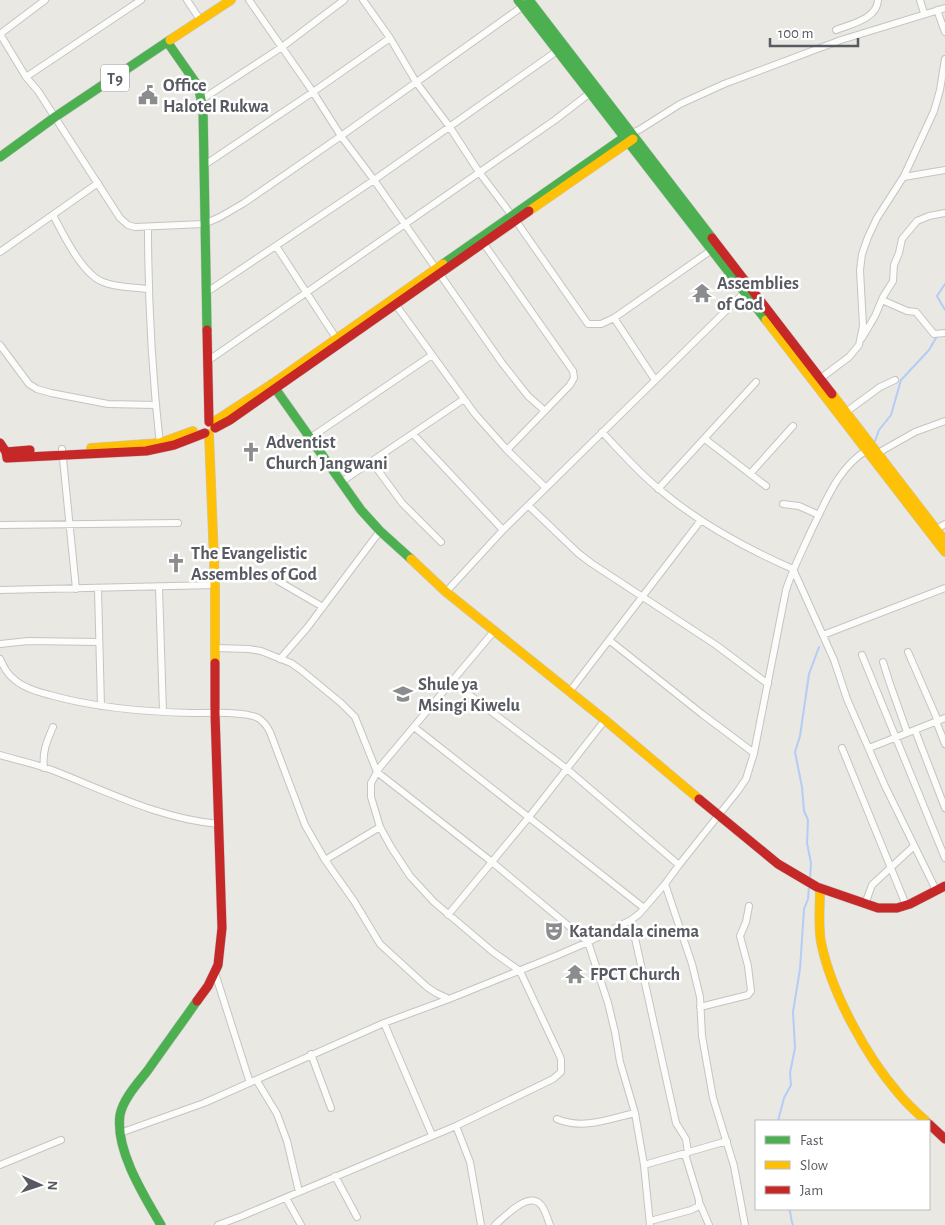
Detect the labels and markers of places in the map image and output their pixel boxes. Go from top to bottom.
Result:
place label: Office Halotel Rukwa [163,77,269,116]
public building icon: Office Halotel Rukwa [137,84,159,106]
place label: Assemblies of God [717,275,799,314]
temple icon: Assemblies of God [691,282,713,304]
place label: Adventist Church Jangwani [266,434,388,473]
church icon: Adventist Church Jangwani [240,441,262,463]
place label: The Evangelistic Assembles of God [191,545,317,584]
church icon: The Evangelistic Assembles of God [165,552,187,574]
place label: Shule ya Msingi Kiwelu [418,676,521,715]
school or university icon: Shule ya Msingi Kiwelu [392,683,414,705]
theatre icon: Katandala cinema [543,920,565,942]
place label: Katandala cinema [569,923,700,941]
temple icon: FPCT Church [564,963,586,985]
place label: FPCT Church [590,966,680,984]

